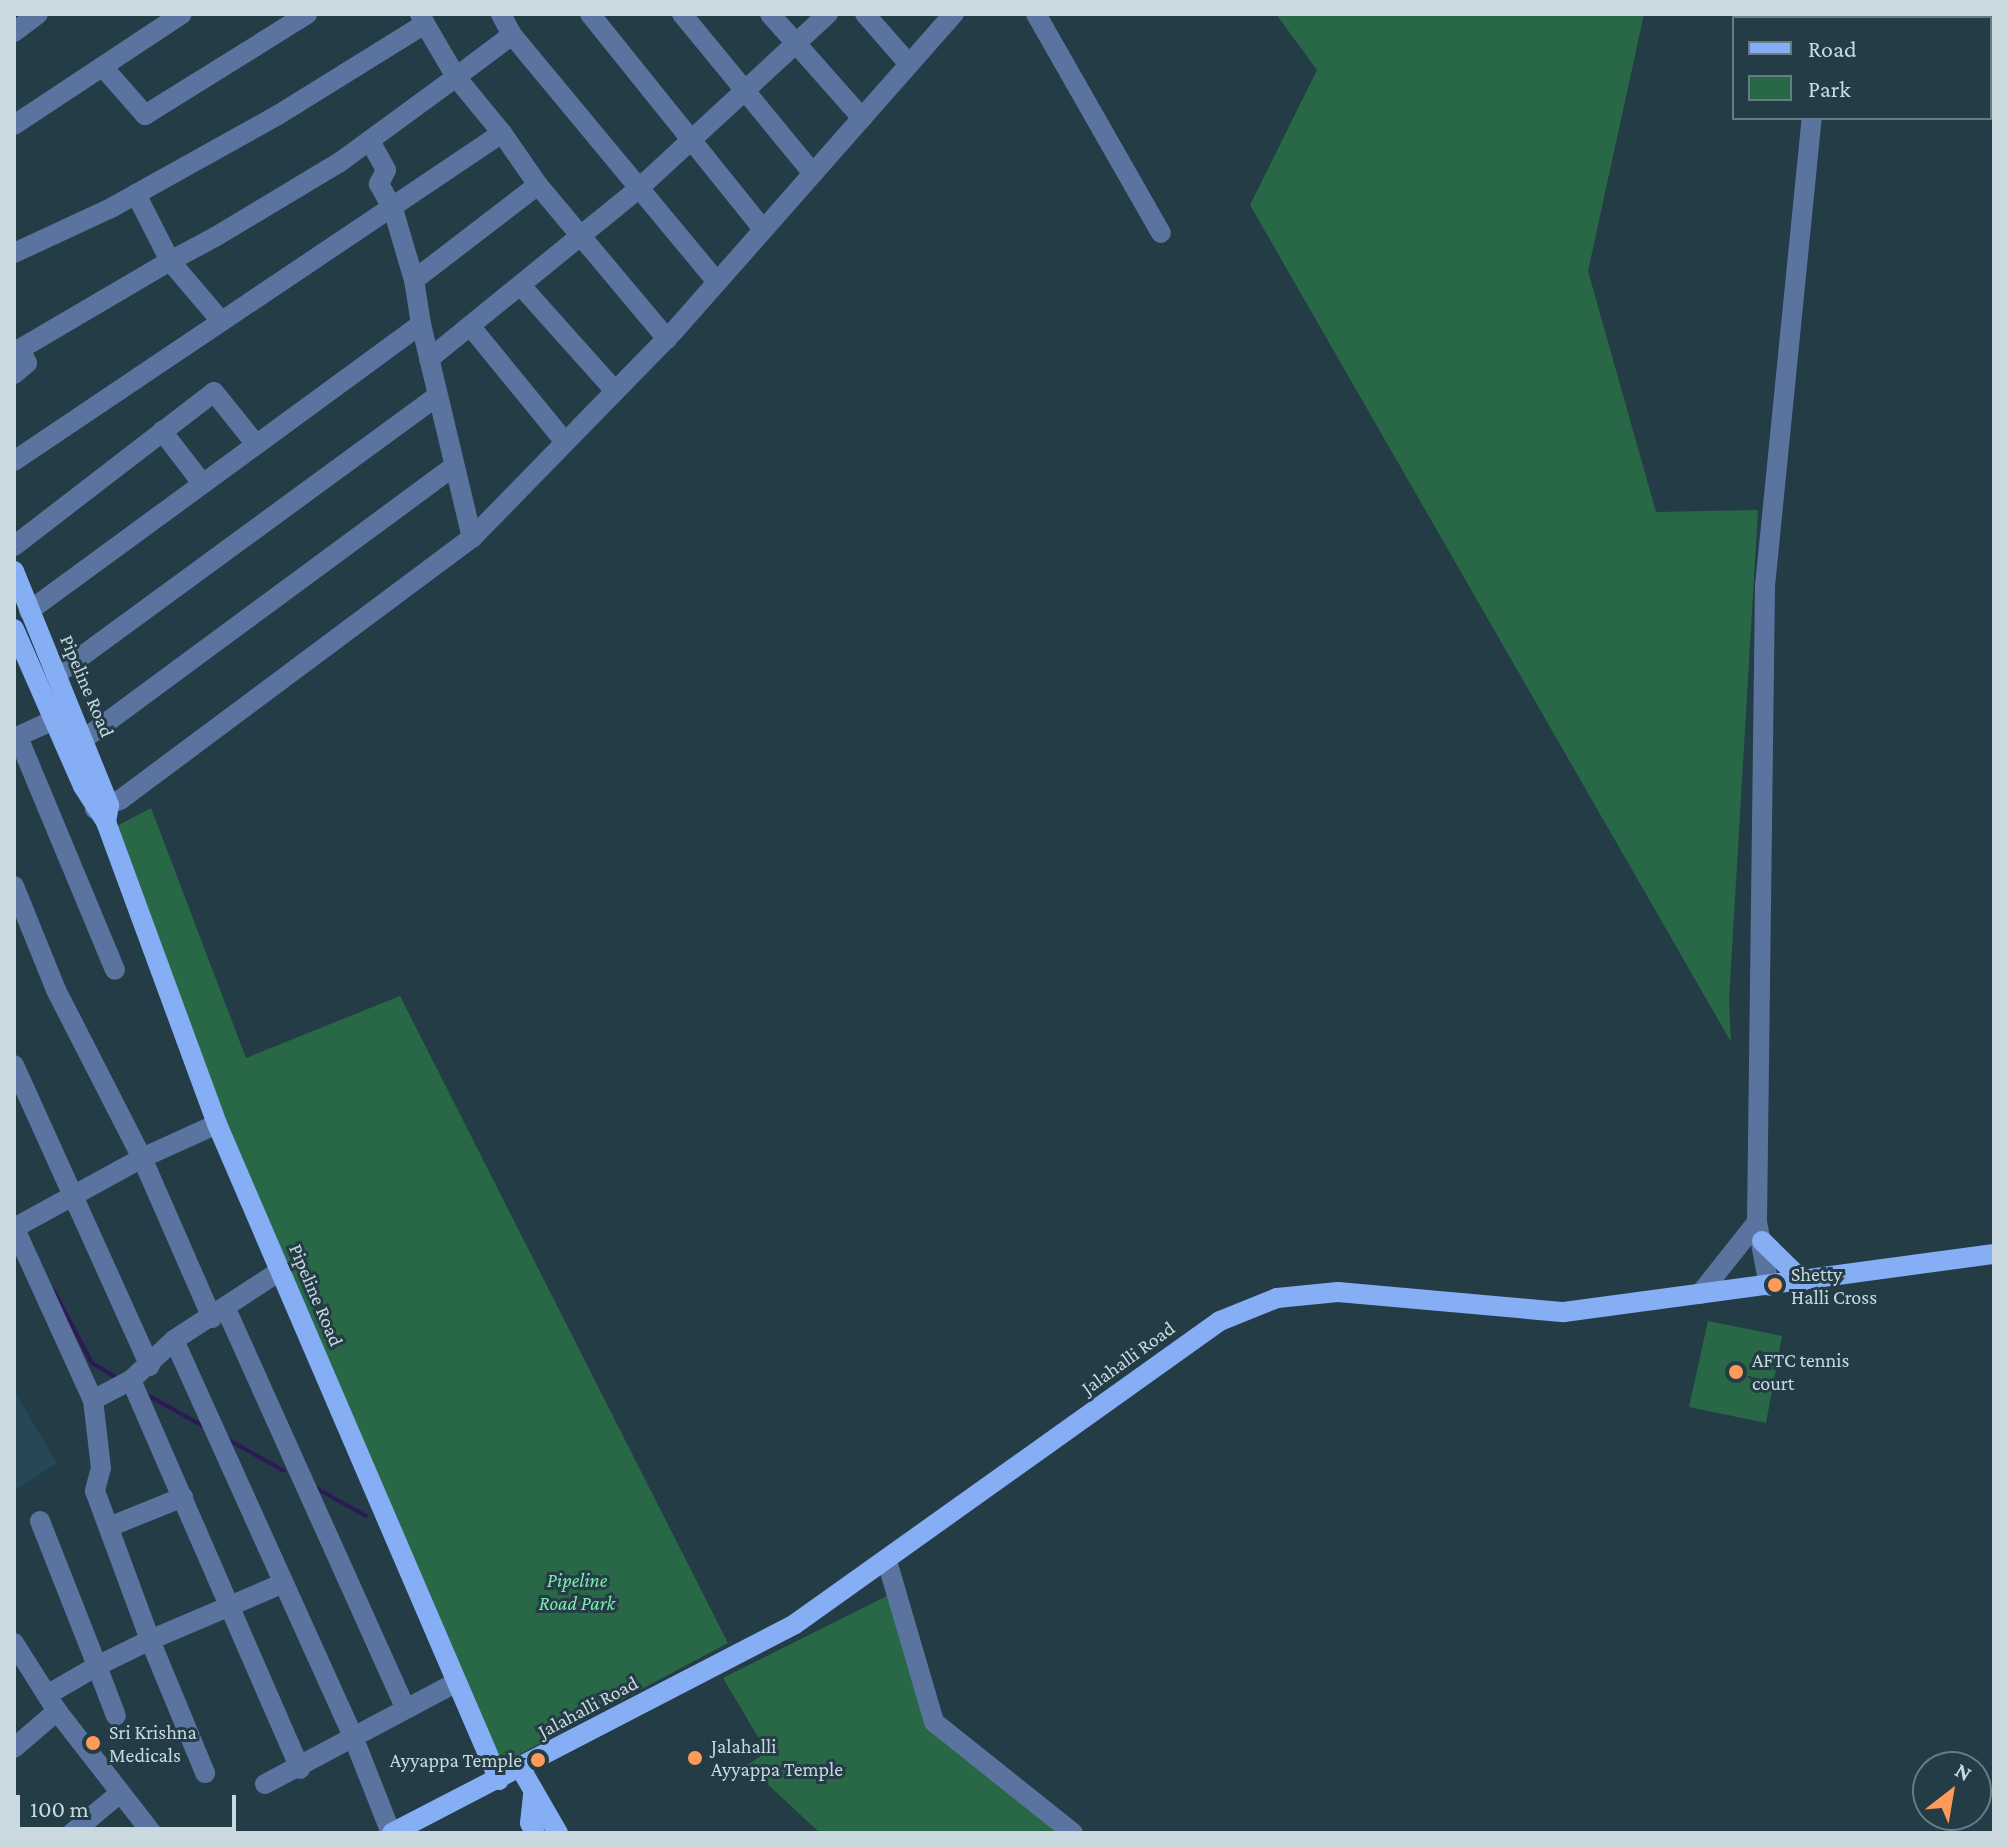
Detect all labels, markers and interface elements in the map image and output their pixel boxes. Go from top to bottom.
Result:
legend [1732,16,1992,120]
text: Road [1808,35,1857,62]
text: Park [1808,75,1851,102]
street label: Pipeline Road [55,631,119,741]
street label: Pipeline Road [284,1240,348,1350]
place label: Shetty Halli Cross [1791,1262,1877,1309]
marker: Shetty Halli Cross [1766,1276,1784,1294]
street label: Jalahalli Road [1077,1316,1179,1400]
place label: AFTC tennis court [1752,1348,1849,1395]
marker: AFTC tennis court [1727,1363,1745,1381]
park label: Pipeline Road Park [539,1568,615,1615]
street label: Jalahalli Road [534,1671,642,1743]
place label: Sri Krishna Medicals [109,1720,197,1767]
marker: Sri Krishna Medicals [84,1734,102,1752]
place label: Jalahalli Ayyappa Temple [711,1734,843,1781]
place label: Ayyappa Temple [390,1748,522,1772]
marker: Jalahalli Ayyappa Temple [686,1749,704,1767]
marker: Ayyappa Temple [529,1751,547,1769]
north arrow [1912,1751,1992,1831]
text: N [1951,1757,1976,1786]
scale bar [20,1779,240,1829]
text: 100 m [30,1795,89,1822]

